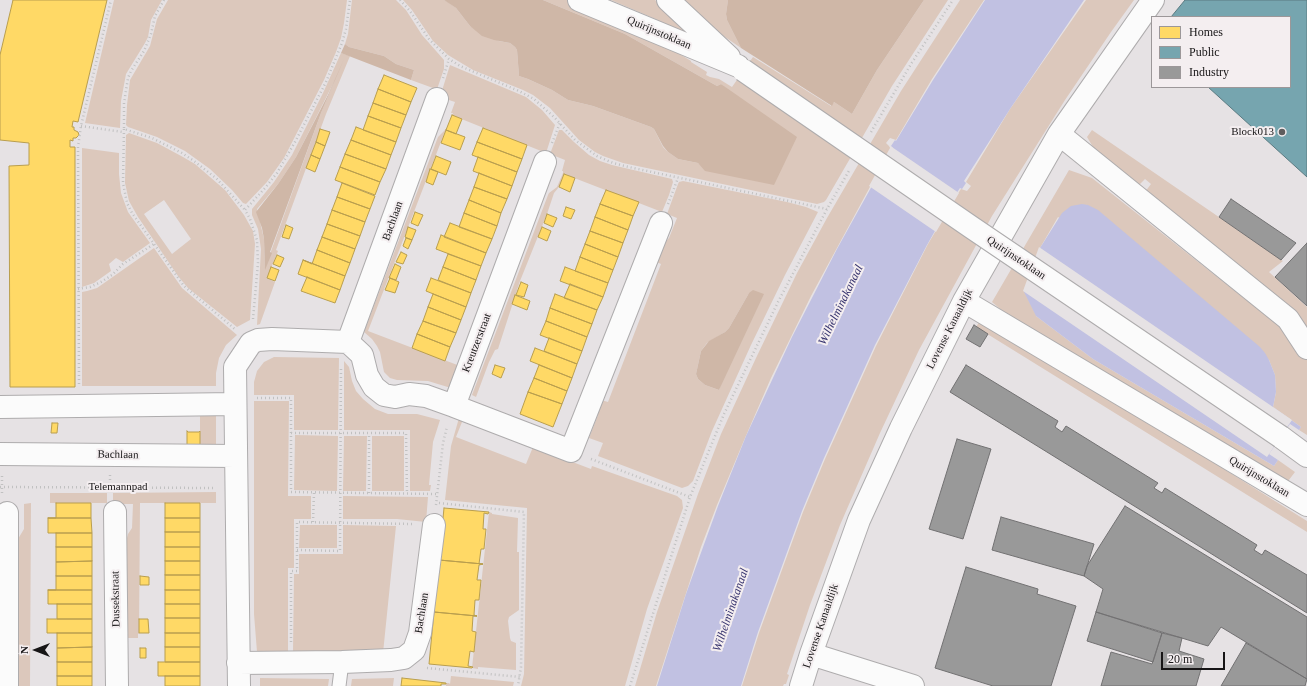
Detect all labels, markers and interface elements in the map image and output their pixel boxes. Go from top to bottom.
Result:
street label: Quirijnstoklaan [625,14,693,52]
legend [1151,16,1291,88]
text: Homes [1189,25,1223,39]
text: Public [1189,45,1220,59]
text: Industry [1189,65,1229,79]
place label: Block013 [1231,125,1274,139]
marker: Block013 [1277,127,1287,137]
street label: Bachlaan [380,200,406,242]
street label: Quirijnstoklaan [984,233,1048,283]
water label: Wilhelminakanaal [815,263,867,347]
street label: Lovense Kanaaldijk [924,287,976,371]
street label: Kreutzerstraat [460,312,494,374]
street label: Bachlaan [97,448,139,462]
street label: Quirijnstoklaan [1226,454,1292,500]
street label: Telemannpad [88,480,148,494]
water label: Wilhelminakanaal [710,566,752,654]
street label: Dussekstraat [109,571,123,627]
street label: Lovense Kanaaldijk [800,582,842,670]
street label: Bachlaan [412,592,432,634]
north arrow [16,630,56,670]
scale bar [1163,644,1227,670]
text: N [18,646,30,654]
text: 20 m [1168,652,1192,666]

